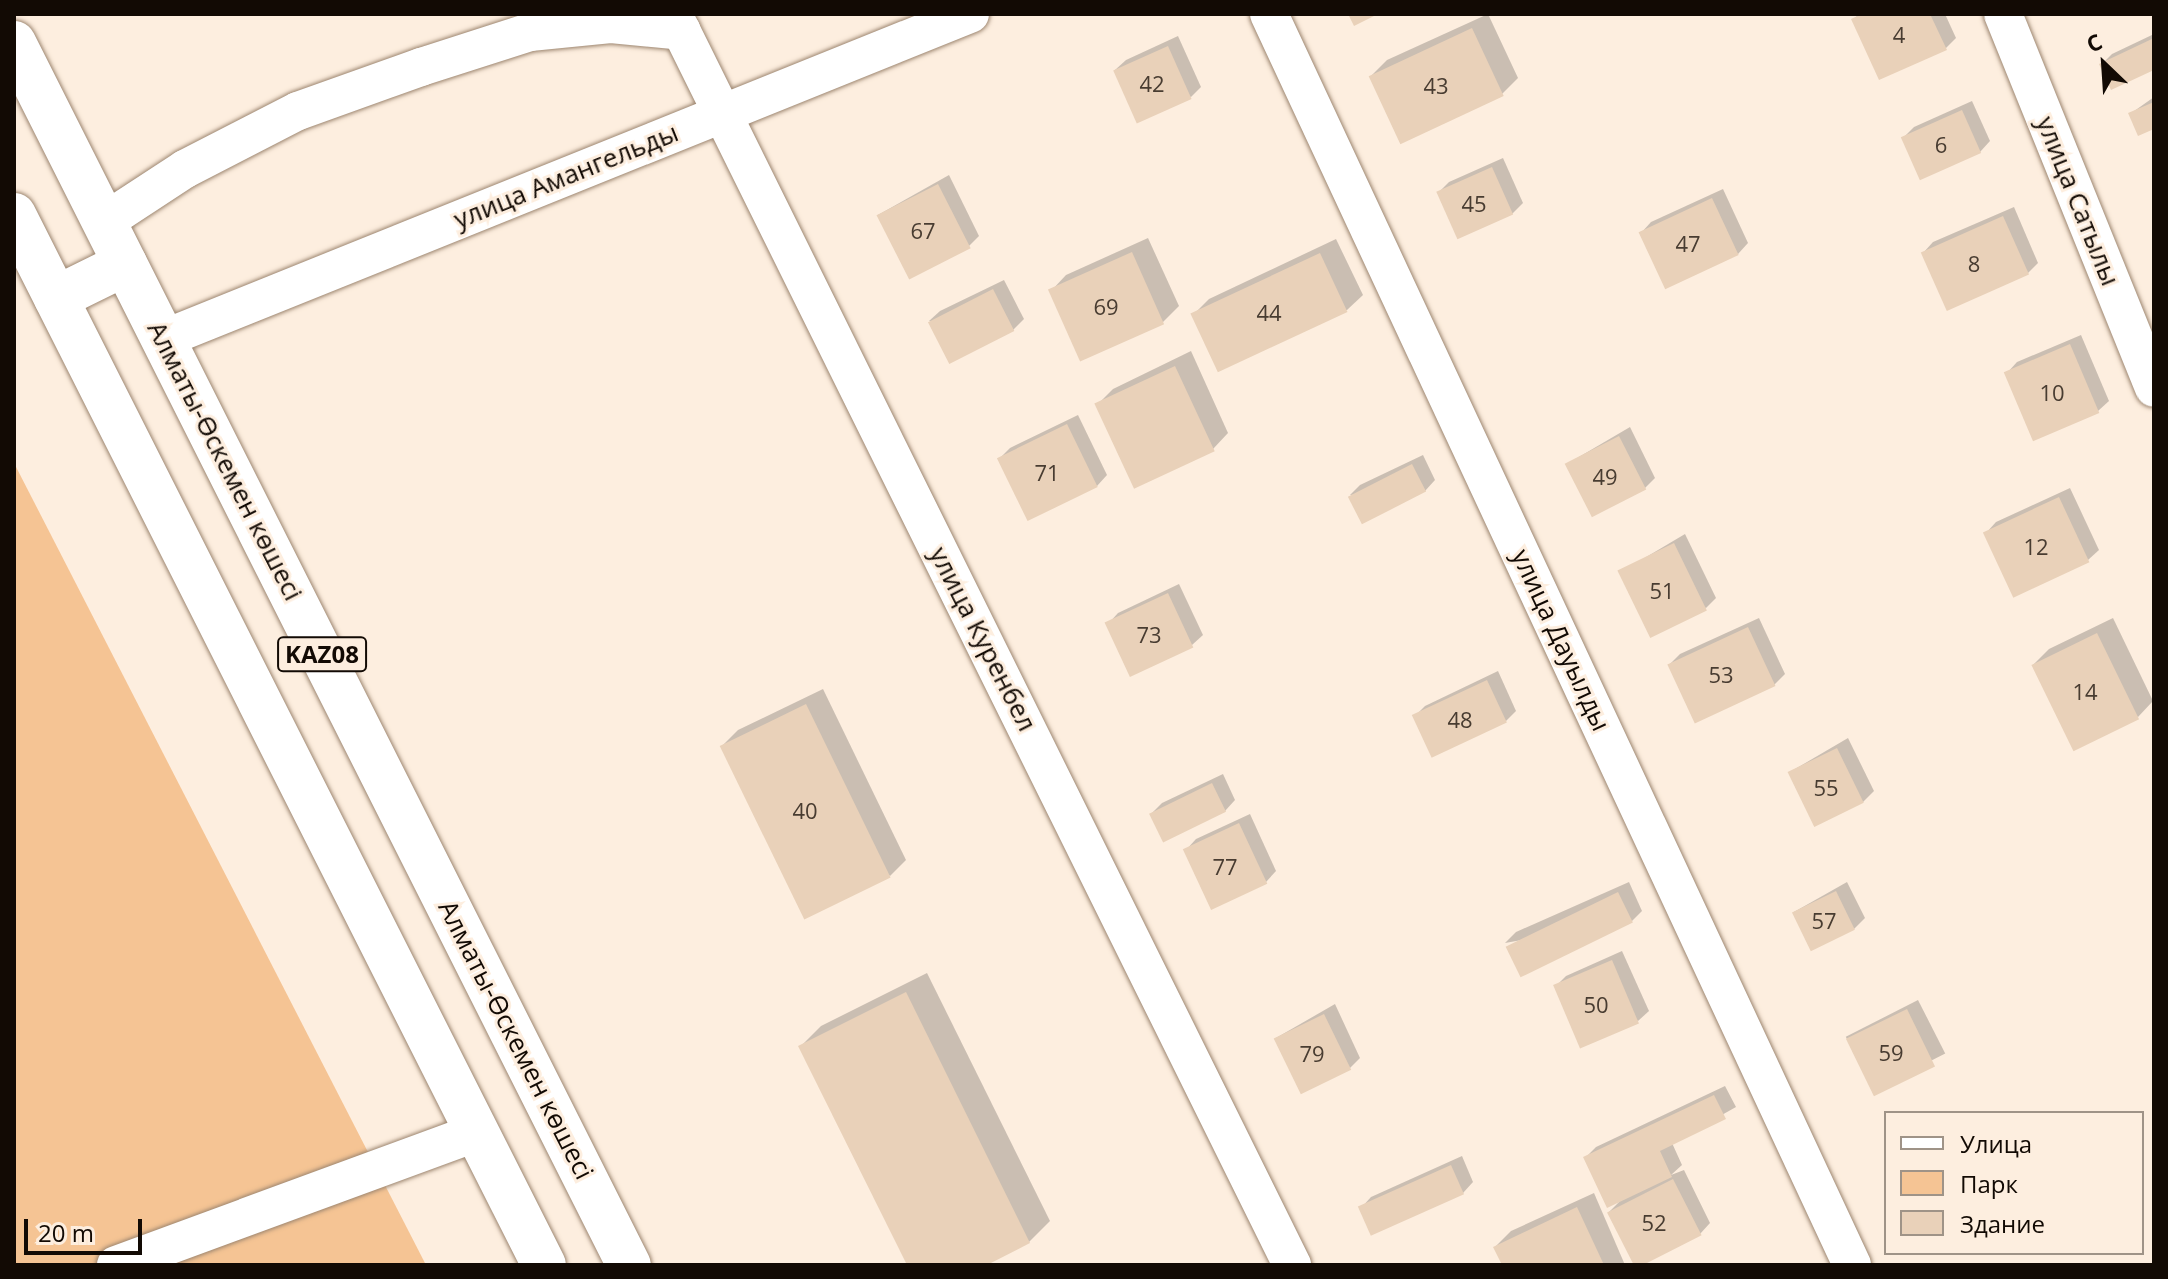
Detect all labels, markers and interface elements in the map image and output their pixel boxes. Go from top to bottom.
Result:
house number: 4 [1893,22,1905,48]
north arrow [2064,24,2144,104]
text: С [2081,26,2107,59]
house number: 42 [1139,71,1165,97]
house number: 43 [1423,73,1449,99]
street label: улица Сатылы [2030,112,2126,290]
street label: улица Амангельды [449,117,683,235]
house number: 6 [1935,132,1947,158]
house number: 45 [1461,191,1487,217]
house number: 67 [910,218,936,244]
house number: 47 [1675,231,1701,257]
house number: 8 [1968,251,1980,277]
house number: 69 [1093,294,1119,320]
house number: 44 [1256,300,1282,326]
street label: Алматы-Өскемен көшесі [141,316,309,606]
house number: 10 [2039,380,2065,406]
house number: 71 [1034,460,1060,486]
house number: 49 [1592,464,1618,490]
house number: 12 [2023,534,2049,560]
street label: улица Куренбел [923,542,1043,736]
street label: улица Дауылды [1505,544,1617,736]
house number: 51 [1649,578,1675,604]
house number: 73 [1136,622,1162,648]
road number: KAZ08 [276,634,368,674]
house number: 53 [1708,662,1734,688]
house number: 14 [2072,679,2098,705]
house number: 48 [1447,707,1473,733]
house number: 55 [1813,775,1839,801]
house number: 40 [792,798,818,824]
house number: 77 [1212,854,1238,880]
street label: Алматы-Өскемен көшесі [432,895,600,1185]
house number: 57 [1811,908,1837,934]
house number: 50 [1583,992,1609,1018]
house number: 59 [1878,1040,1904,1066]
house number: 79 [1299,1041,1325,1067]
legend [1884,1111,2144,1255]
text: Улица [1960,1127,2032,1160]
text: Парк [1960,1167,2018,1200]
scale bar [28,1203,146,1253]
text: Здание [1960,1207,2045,1240]
house number: 52 [1641,1210,1667,1236]
text: 20 m [38,1216,94,1249]

